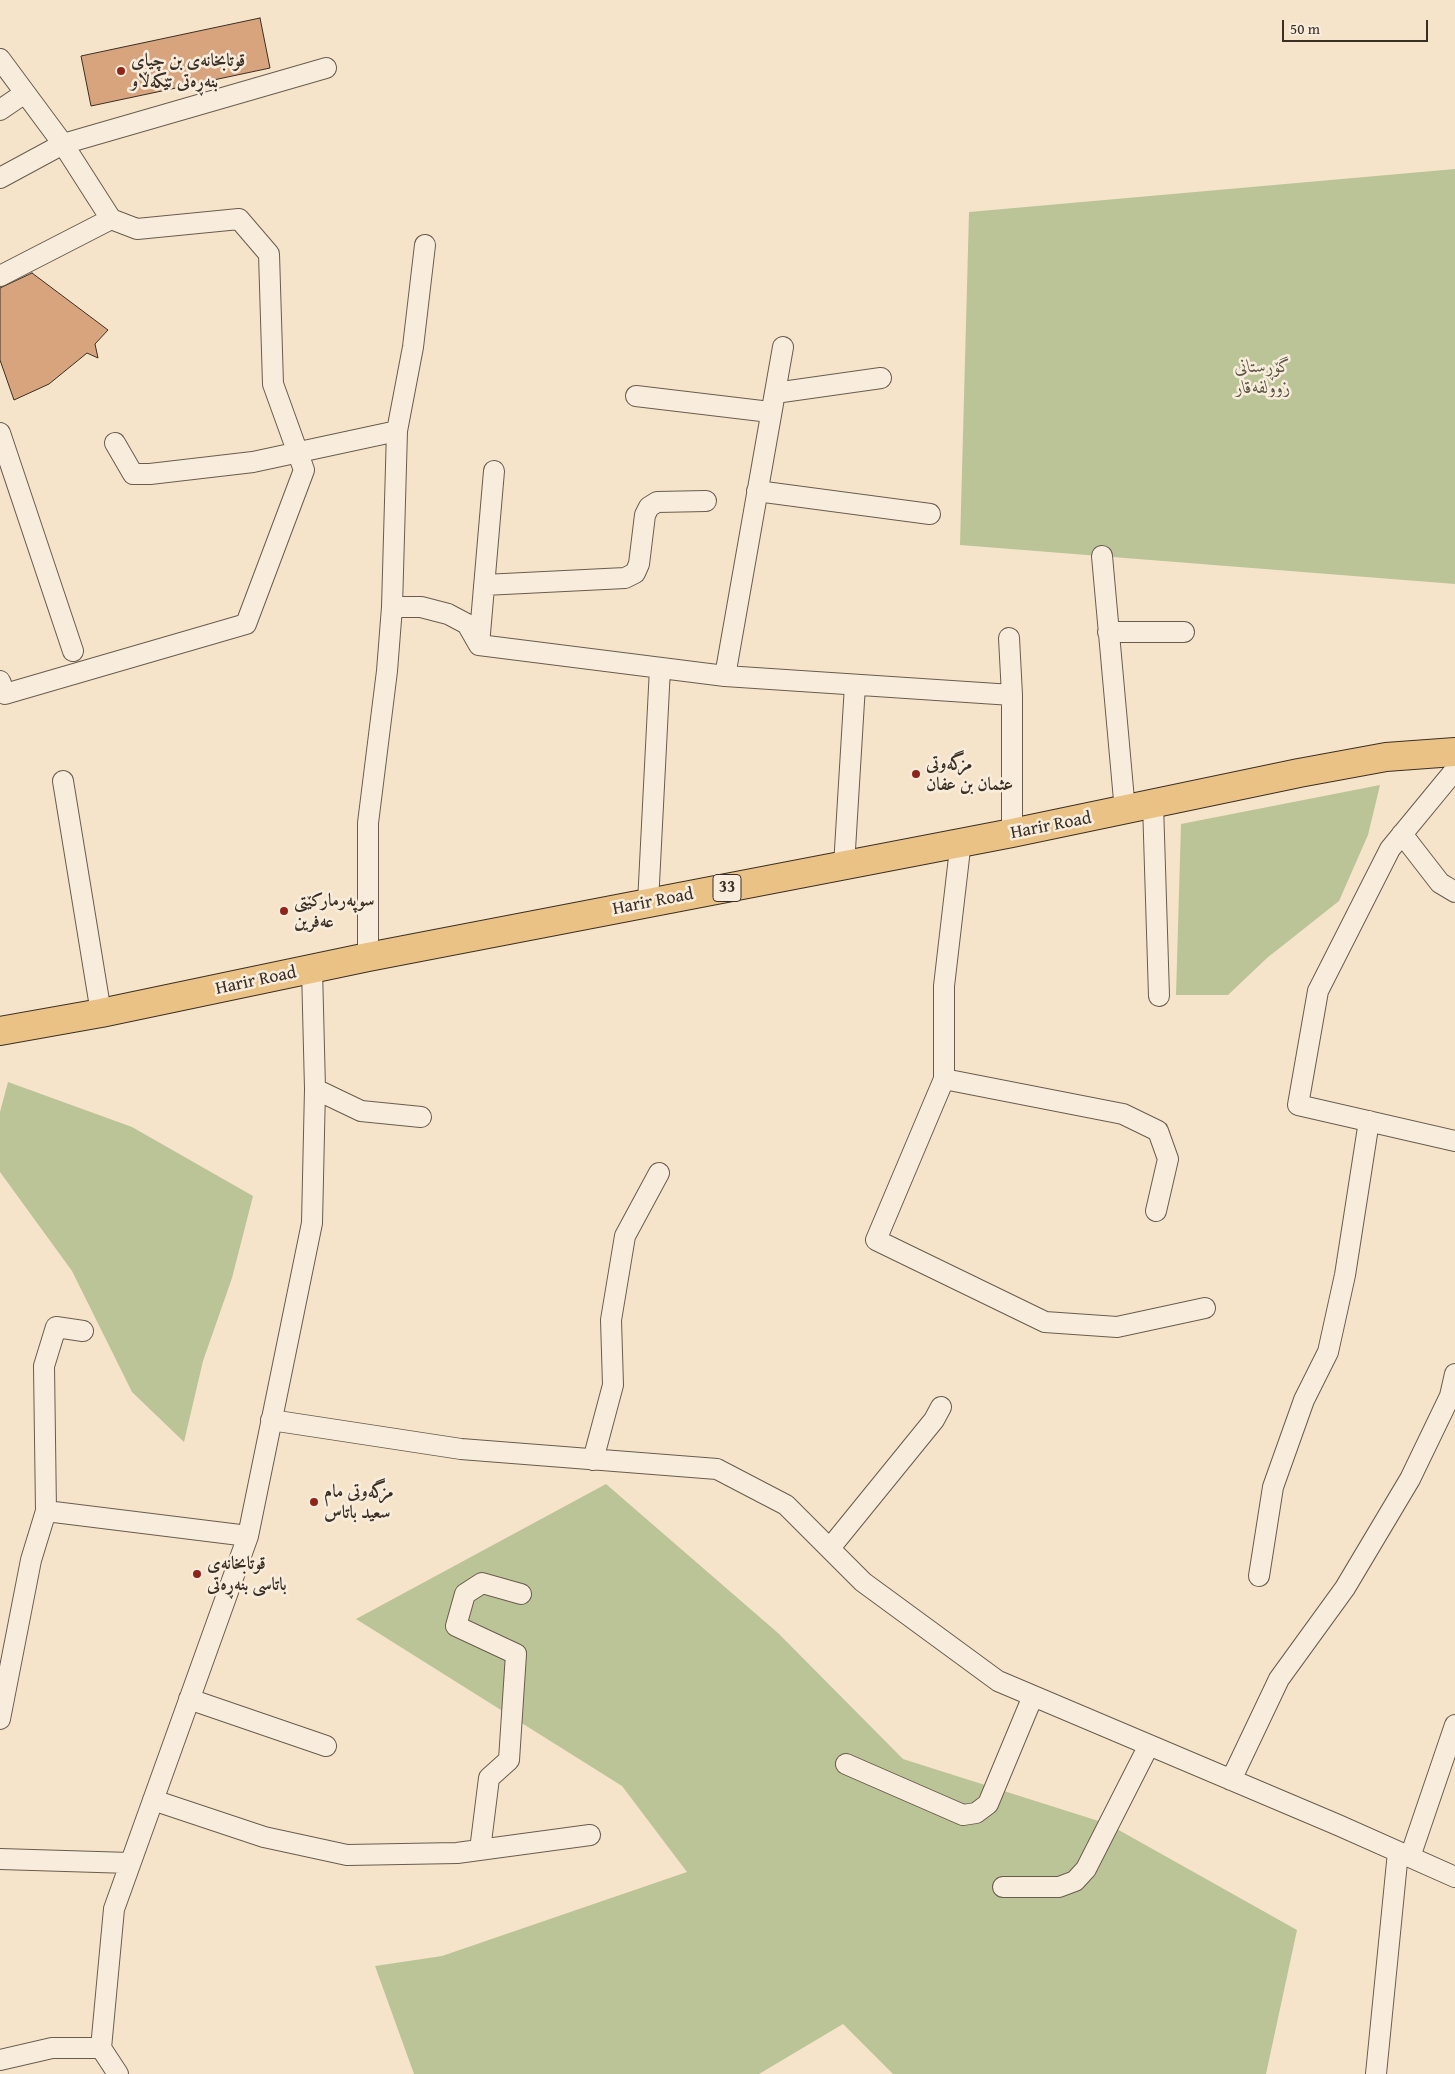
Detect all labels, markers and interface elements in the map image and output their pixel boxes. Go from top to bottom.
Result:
scale bar [1285,10,1431,42]
text: 50 m [1290,18,1320,39]
place label: قوتابخانەی بن چیای بنەڕەتی تێکەڵاو [131,50,245,92]
marker: قوتابخانەی بن چیای بنەڕەتی تێکەڵاو [115,65,127,77]
park label: گۆڕستانی زوولفەقار [1234,356,1292,398]
place label: مزگەوتی عثمان بن عفان [926,753,1013,796]
marker: مزگەوتی عثمان بن عفان [910,768,922,780]
street label: Harir Road [1009,808,1093,844]
road number: 33 [713,874,741,901]
street label: Harir Road [611,884,695,920]
place label: سوپەرمارکێتی عەفرین [294,890,374,932]
marker: سوپەرمارکێتی عەفرین [278,905,290,917]
street label: Harir Road [214,962,298,1000]
place label: مزگەوتی مام سعید باتاس [324,1481,394,1524]
marker: مزگەوتی مام سعید باتاس [308,1496,320,1508]
place label: قوتابخانەی باتاسی بنەڕەتی [207,1553,287,1596]
marker: قوتابخانەی باتاسی بنەڕەتی [191,1568,203,1580]

